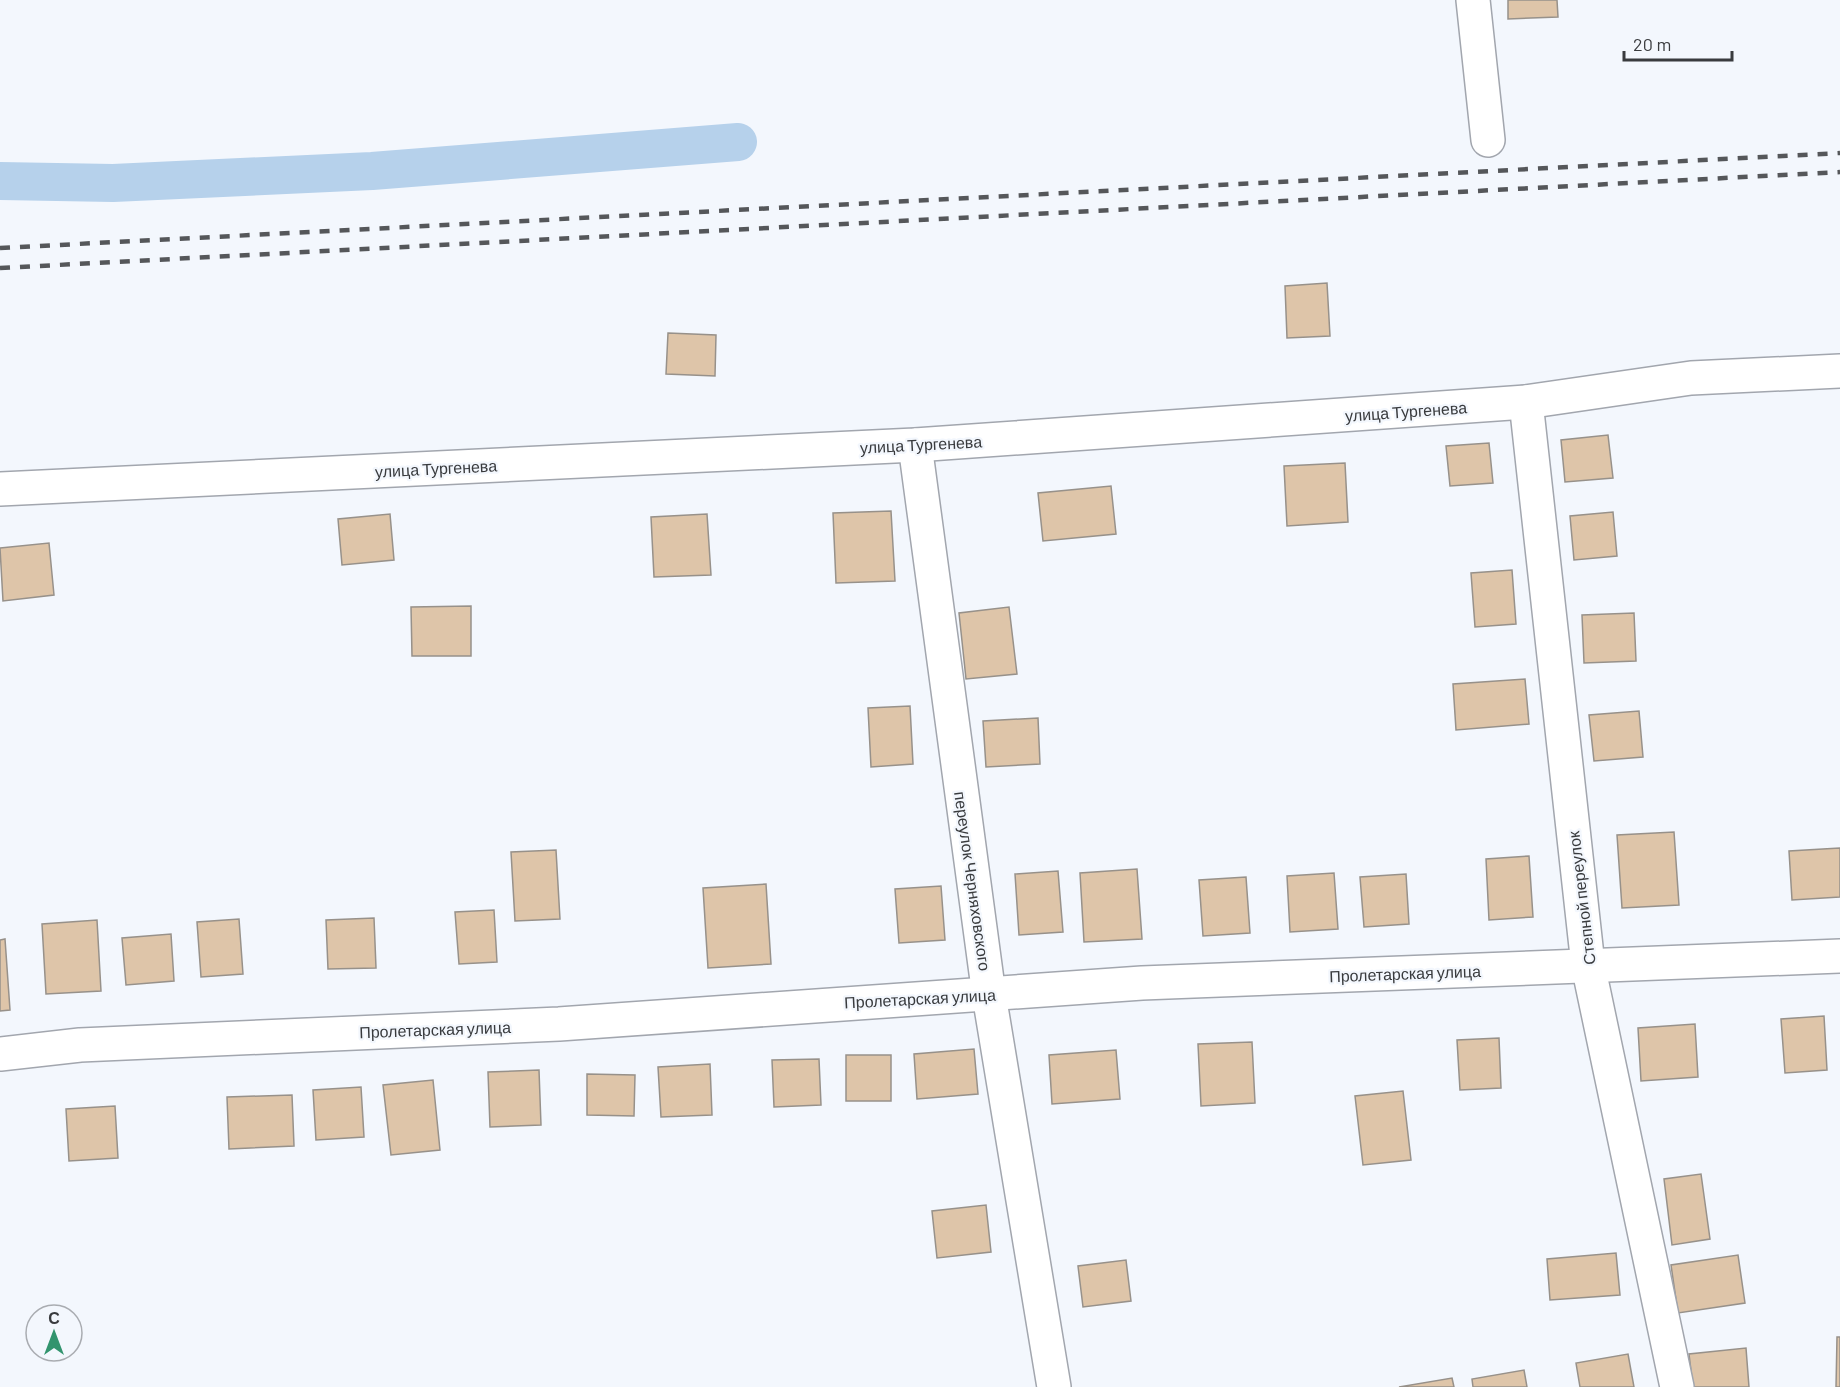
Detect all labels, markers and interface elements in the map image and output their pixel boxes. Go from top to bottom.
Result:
scale bar [1624,24,1732,62]
text: 20 m [1633,33,1671,55]
street label: улица Тургенева [1344,397,1468,425]
street label: улица Тургенева [860,431,983,457]
street label: улица Тургенева [375,455,498,481]
street label: переулок Черняховского [951,790,995,972]
street label: Степной переулок [1563,829,1599,966]
street label: Пролетарская улица [1329,961,1481,985]
street label: Пролетарская улица [844,985,996,1011]
street label: Пролетарская улица [359,1017,511,1041]
north arrow [24,1303,84,1363]
text: С [48,1308,60,1327]

